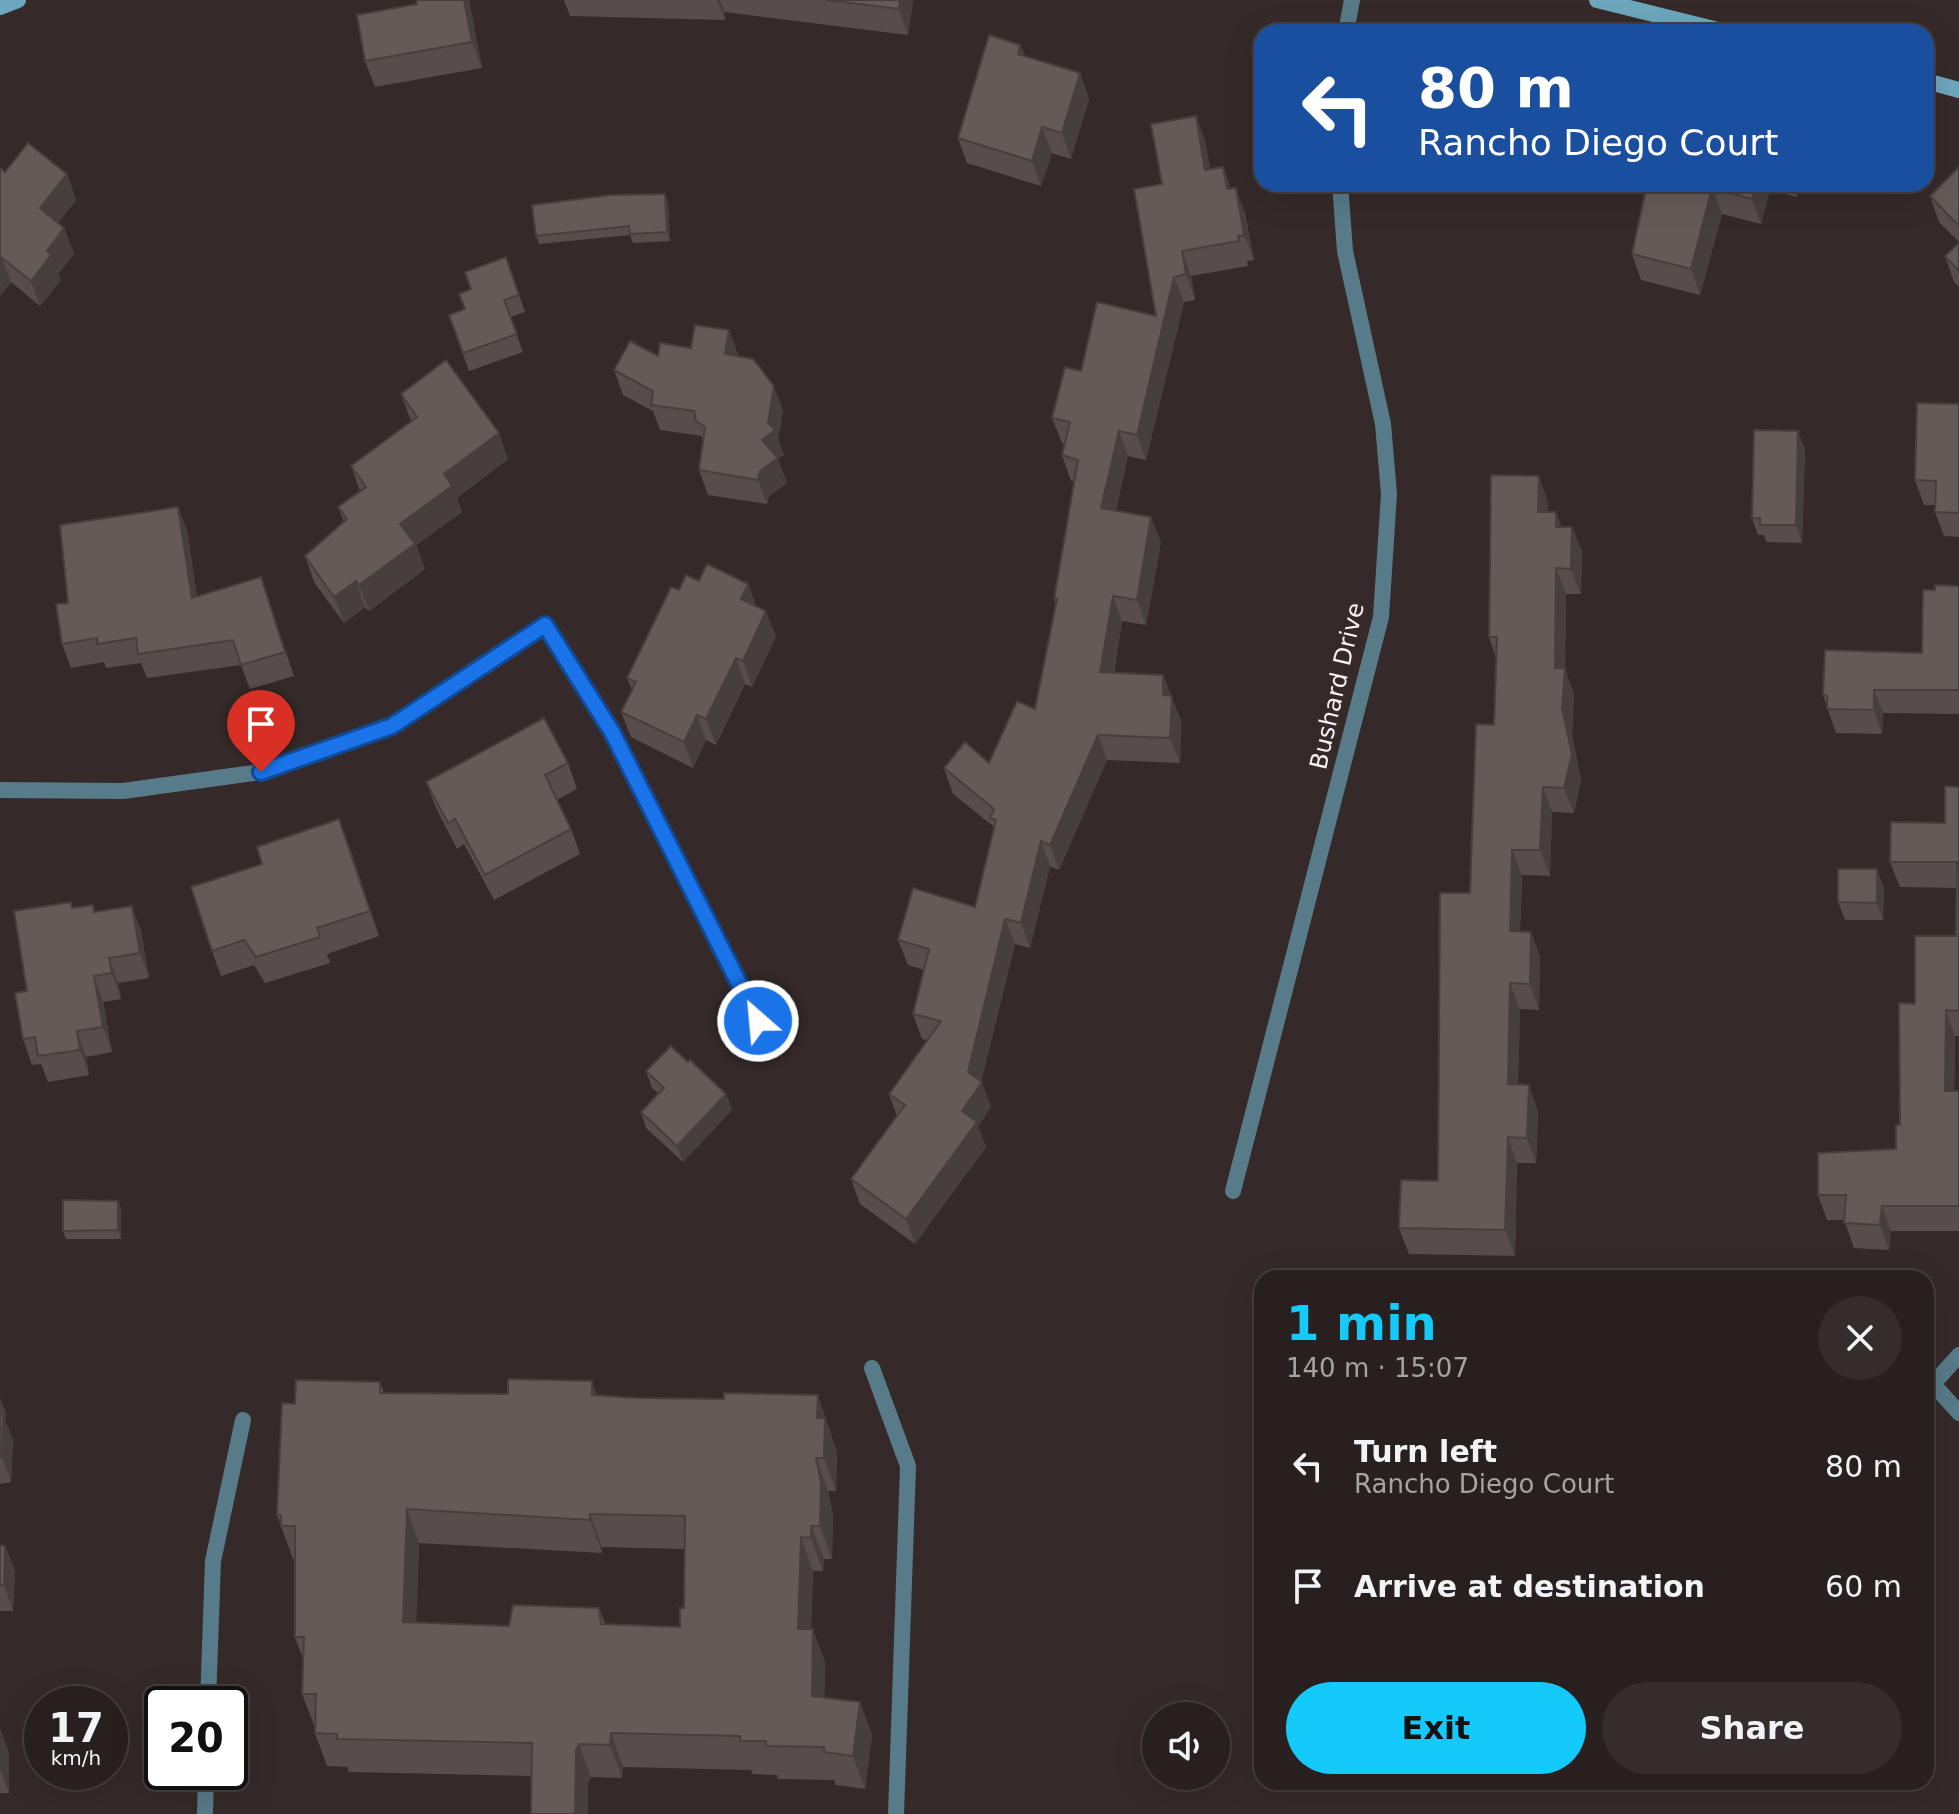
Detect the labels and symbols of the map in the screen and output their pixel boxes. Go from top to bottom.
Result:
street label: Bushard Drive [1304,600,1370,772]
pin [227,690,295,772]
position arrow [716,979,800,1063]
speed limit sign: 20 [144,1686,248,1790]

